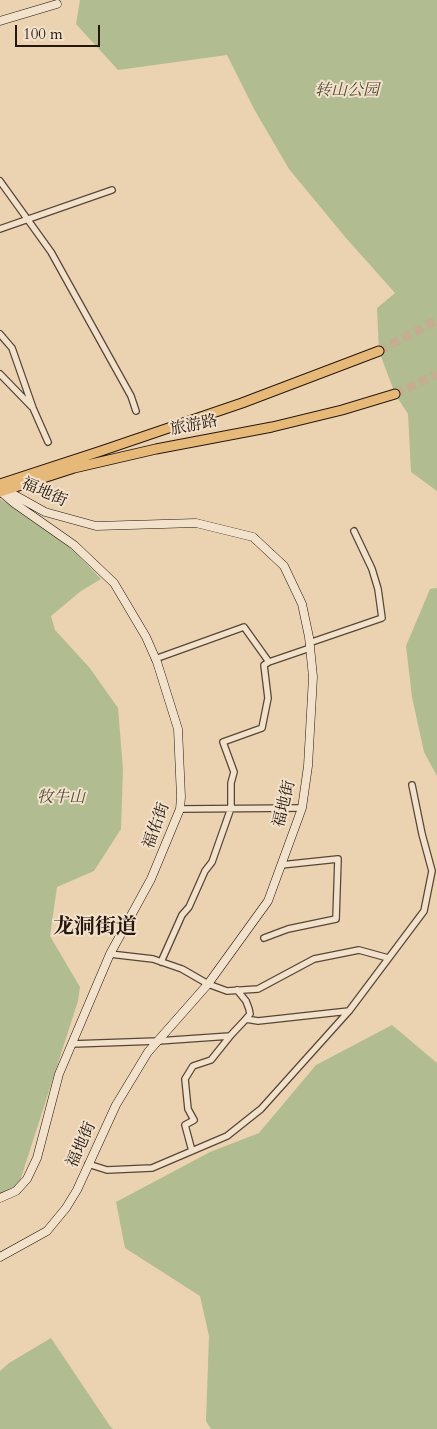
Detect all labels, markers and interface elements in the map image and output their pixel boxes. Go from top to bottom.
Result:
scale bar [18,15,102,47]
text: 100 m [23,24,63,44]
park label: 转山公园 [315,81,379,101]
street label: 旅游路 [169,412,219,440]
street label: 福地街 [18,474,70,512]
street label: 福地街 [270,778,300,830]
park label: 牧牛山 [37,788,85,808]
street label: 福佑街 [140,800,174,852]
district label: 龙洞街道 [53,915,137,941]
street label: 福地街 [63,1119,101,1171]

